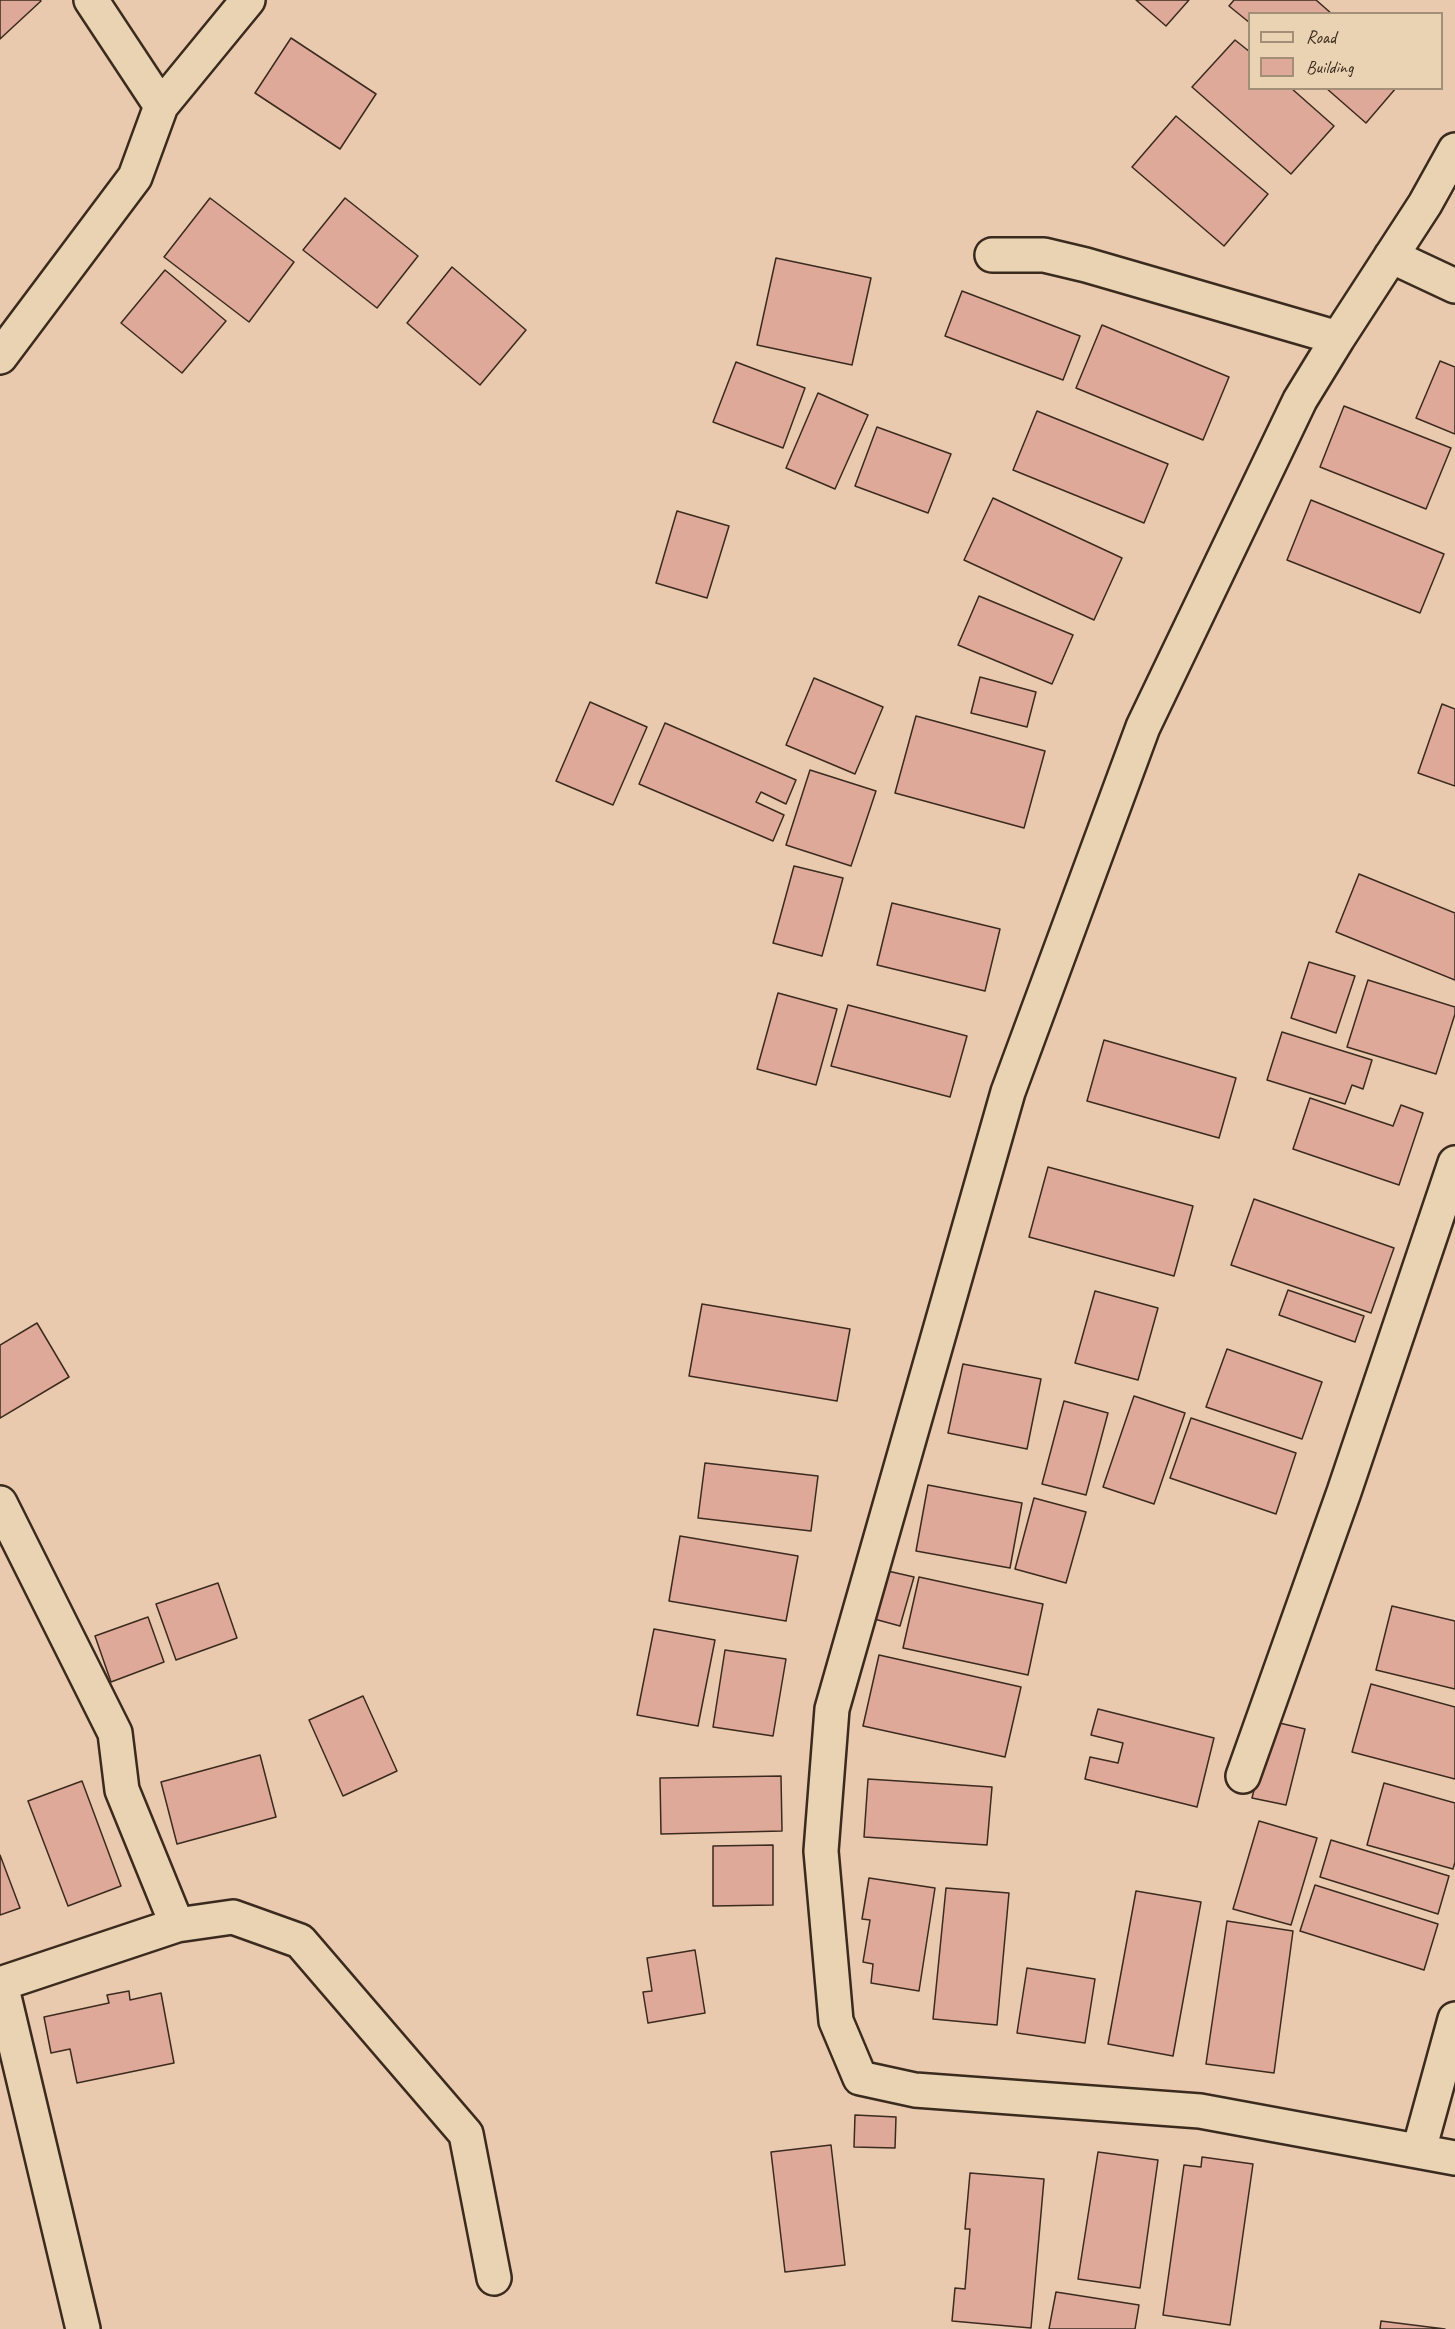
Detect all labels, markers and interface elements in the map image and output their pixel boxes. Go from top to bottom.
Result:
legend [1248,12,1443,90]
text: Road [1306,26,1336,48]
text: Building [1306,56,1353,78]

